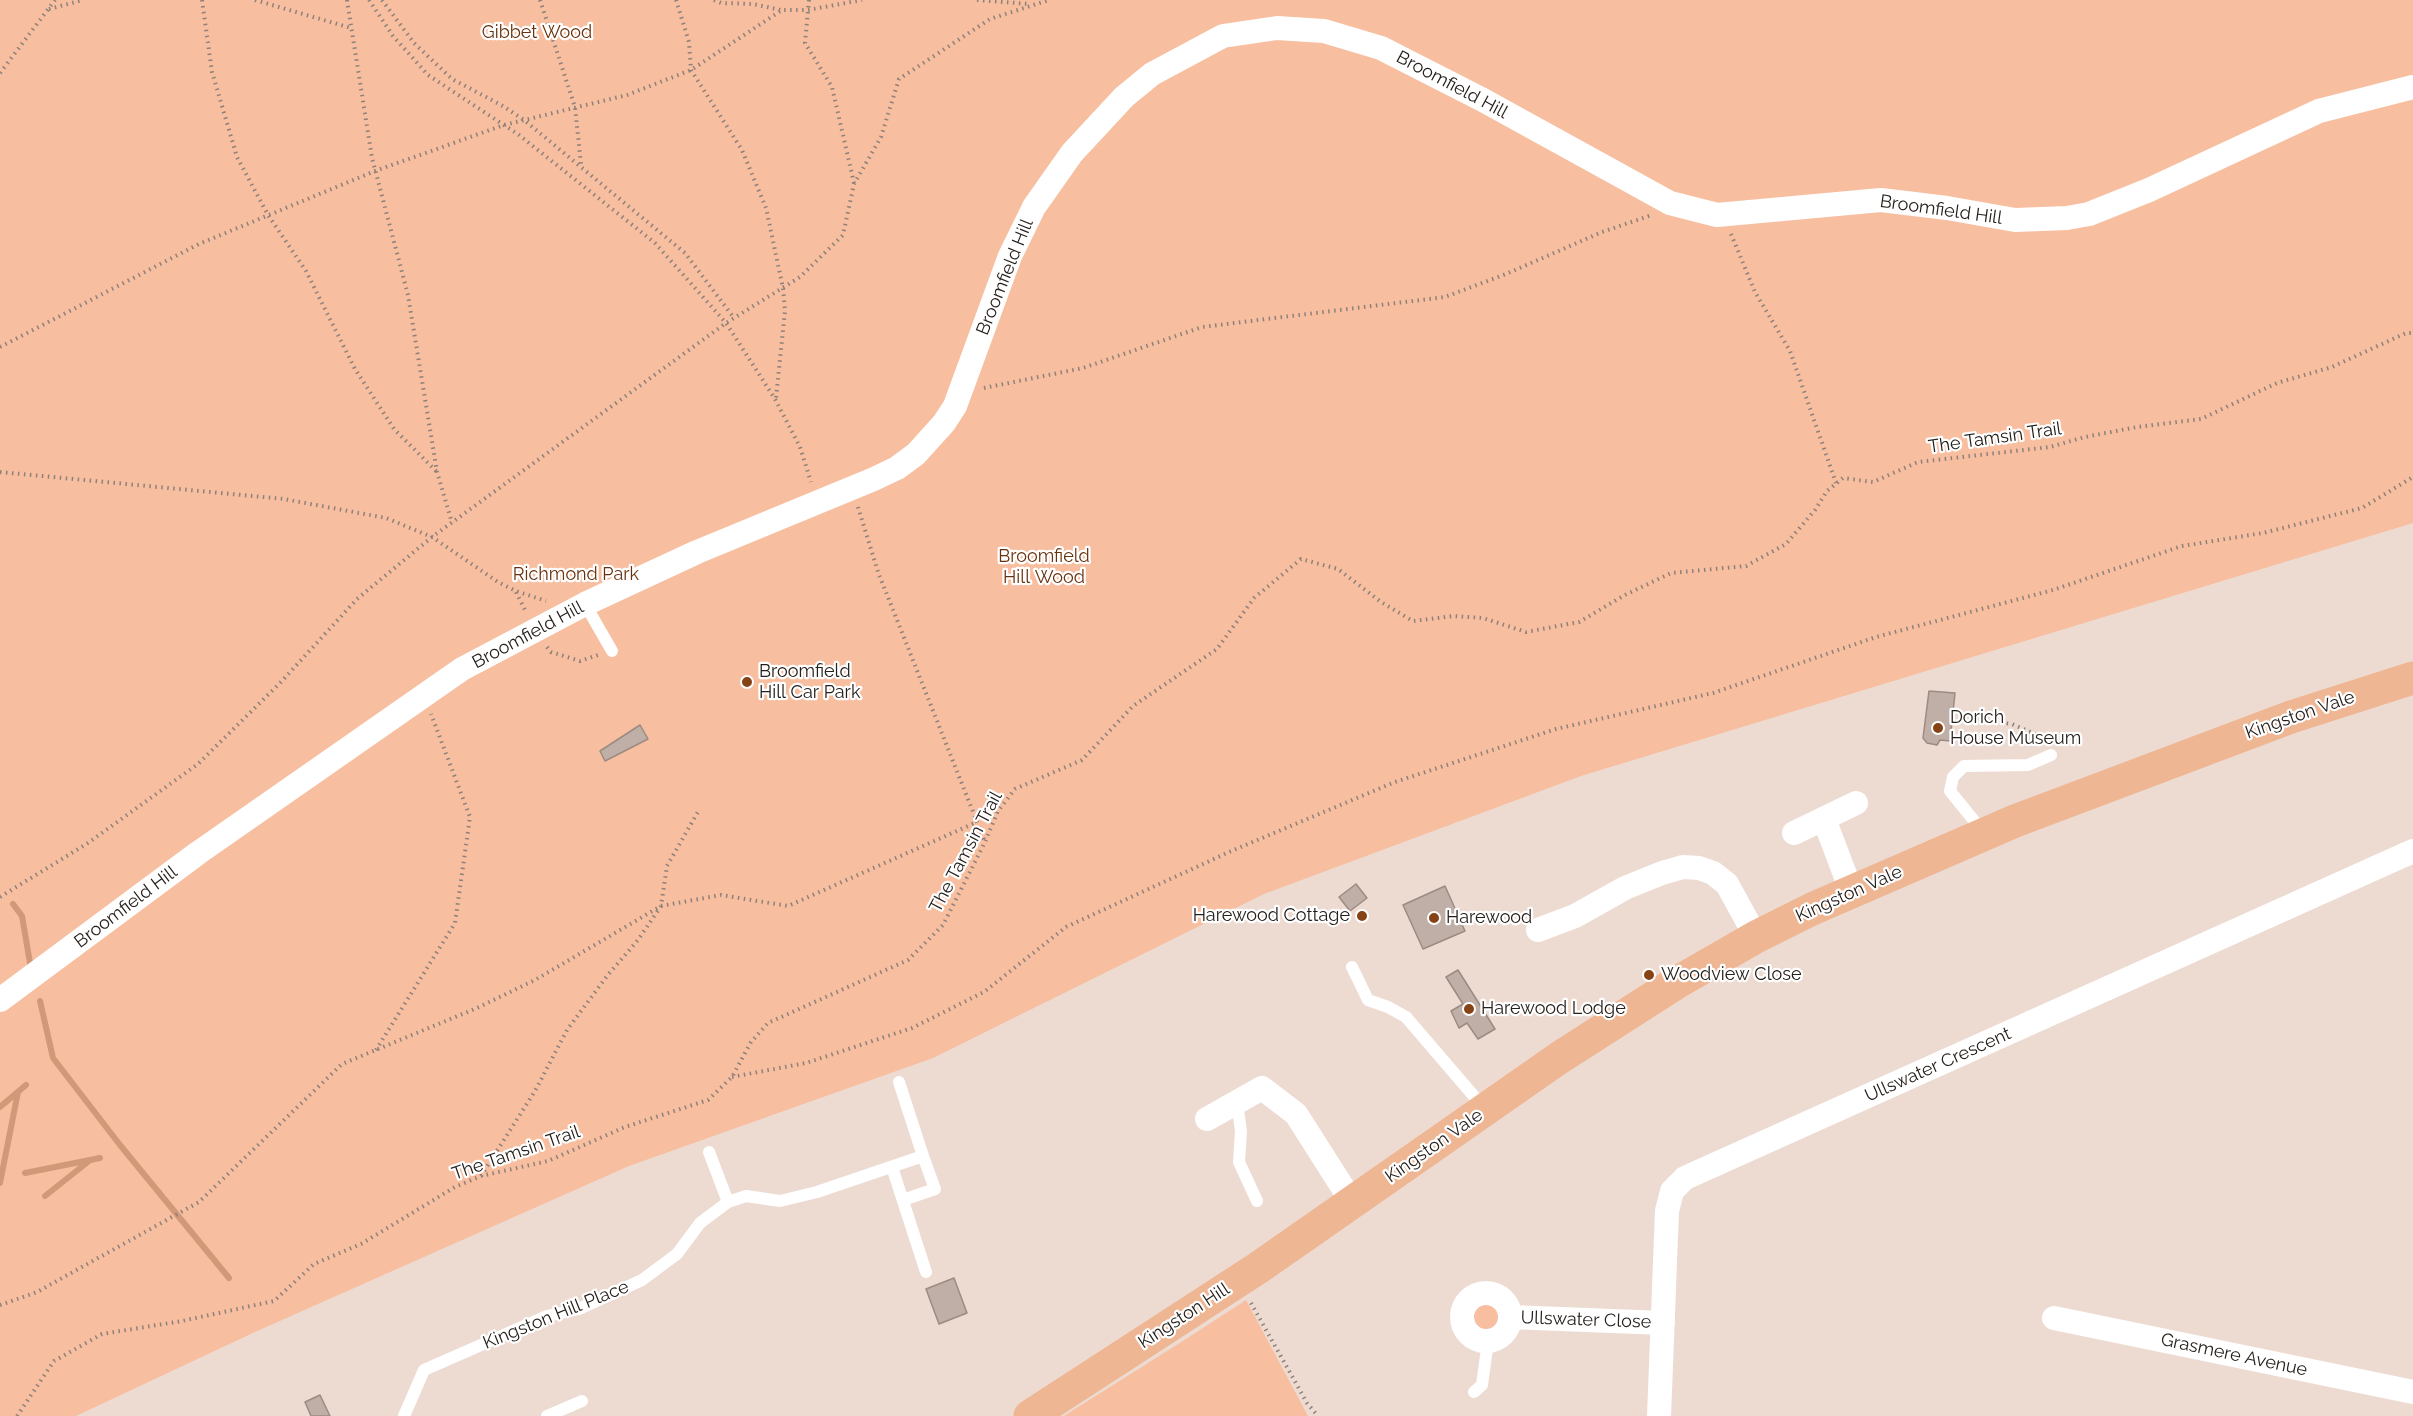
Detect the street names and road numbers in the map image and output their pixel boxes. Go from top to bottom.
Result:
street label: Broomfield Hill [1393,47,1511,123]
street label: Broomfield Hill [1878,191,2004,229]
street label: Broomfield Hill [972,216,1038,338]
street label: The Tamsin Trail [1927,418,2063,458]
street label: Broomfield Hill [469,597,587,673]
street label: Kingston Vale [2243,686,2357,744]
street label: The Tamsin Trail [925,788,1007,916]
street label: Broomfield Hill [70,861,182,953]
street label: Kingston Vale [1793,861,1905,927]
street label: Ullswater Crescent [1862,1023,2014,1107]
street label: Kingston Vale [1381,1104,1487,1188]
street label: The Tamsin Trail [449,1121,583,1185]
street label: Kingston Hill Place [480,1276,632,1354]
street label: Kingston Hill [1134,1278,1234,1354]
street label: Ullswater Close [1520,1307,1652,1333]
street label: Grasmere Avenue [2159,1329,2309,1381]

